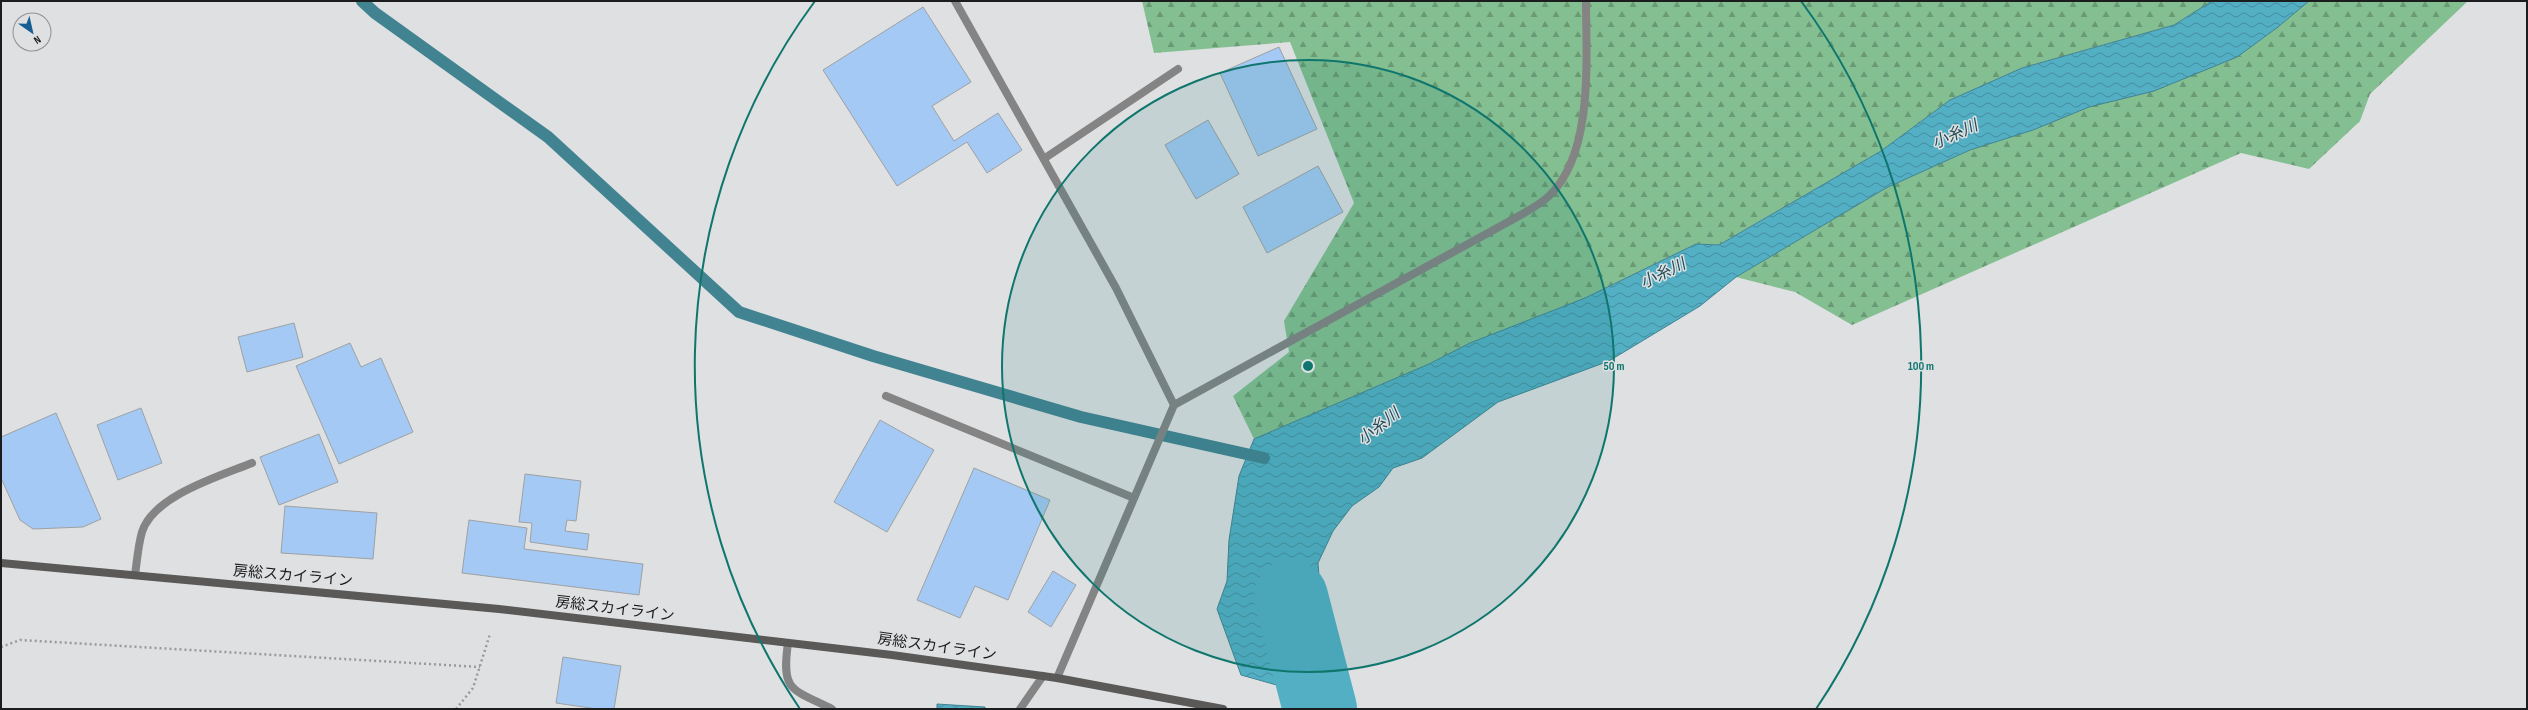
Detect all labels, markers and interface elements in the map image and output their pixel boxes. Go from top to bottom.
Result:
north arrow [12,12,52,52]
text: N [31,33,43,47]
water label: 小糸川 [1929,116,1983,153]
water label: 小糸川 [1637,254,1691,293]
centre of rings [1301,359,1315,373]
text: 50 m [1604,359,1624,374]
text: 100 m [1908,359,1934,374]
water label: 小糸川 [1354,404,1405,449]
street label: 房総スカイライン [232,561,354,591]
street label: 房総スカイライン [554,592,676,626]
street label: 房総スカイライン [876,629,998,665]

